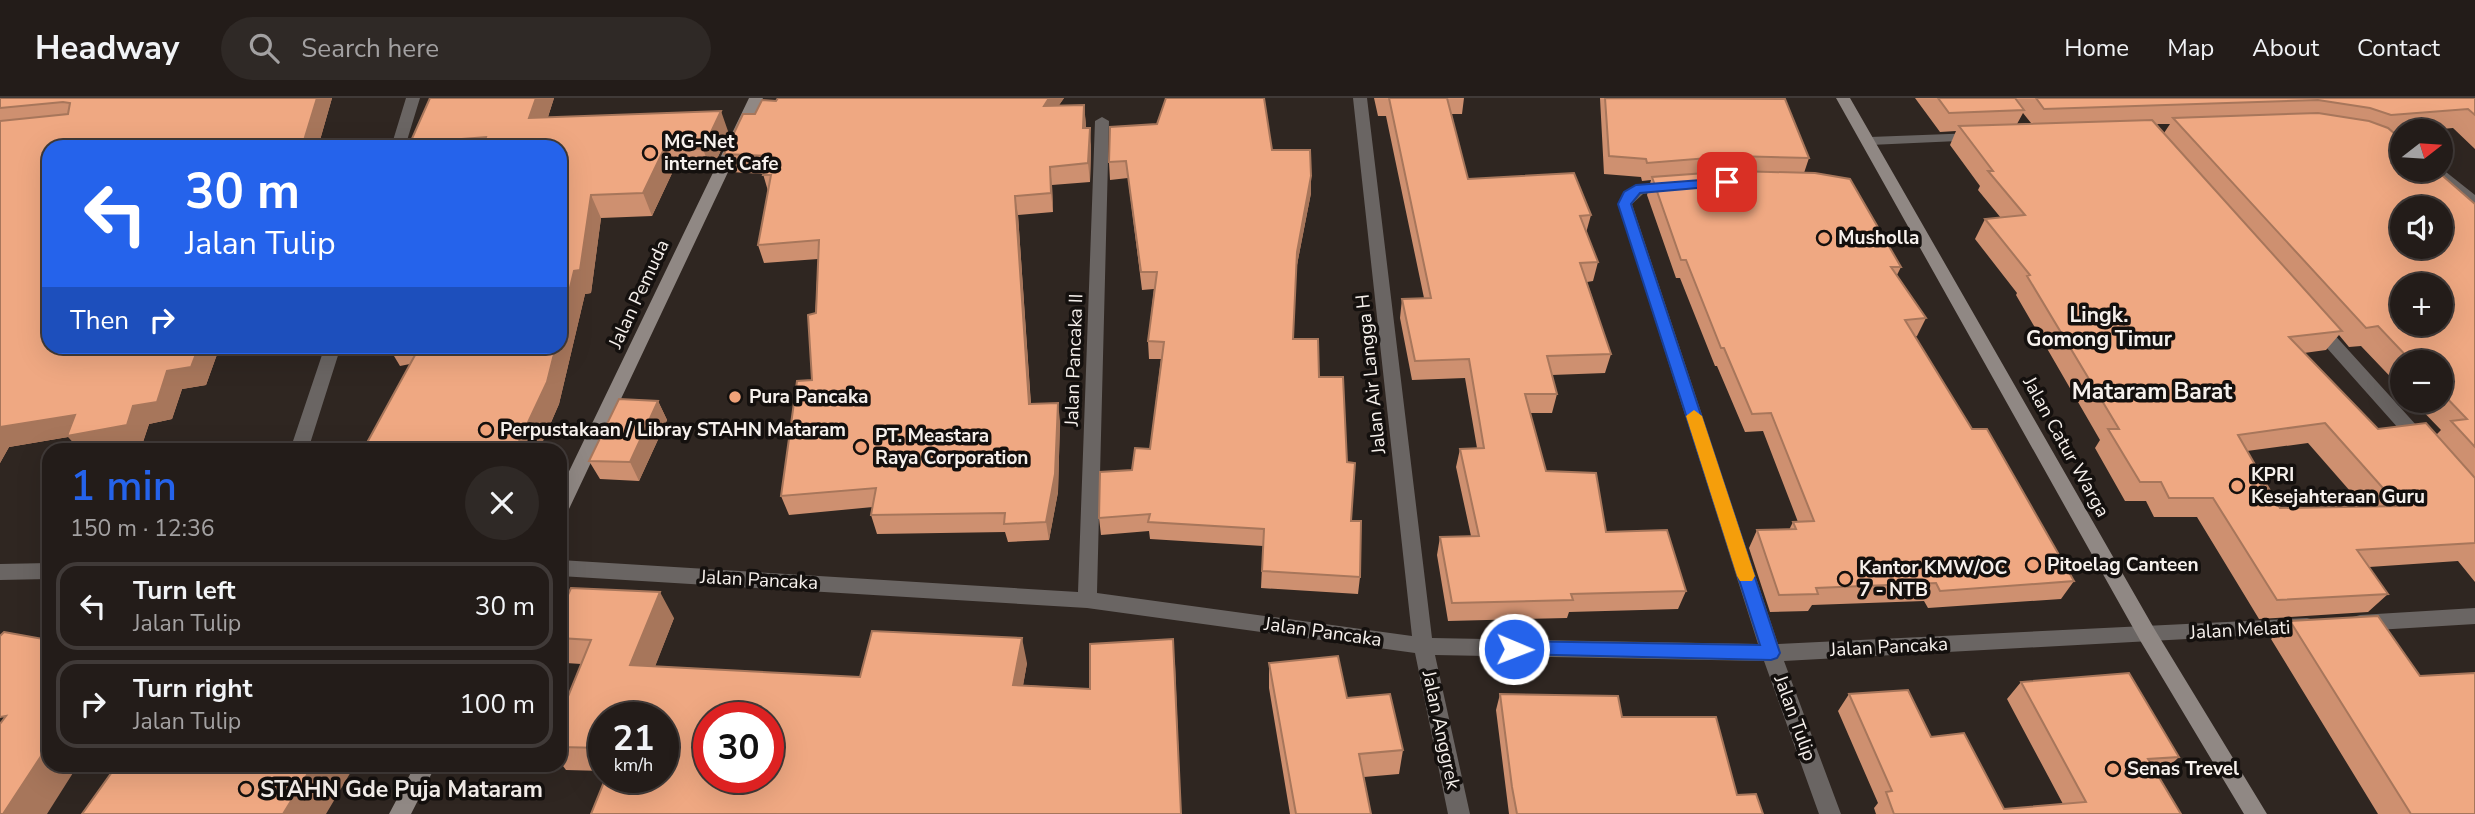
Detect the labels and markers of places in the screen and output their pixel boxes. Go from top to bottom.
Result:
place label: MG-Net internet Cafe [664,129,779,177]
marker: MG-Net internet Cafe [642,145,658,161]
pin [1697,152,1757,212]
place label: Musholla [1838,225,1919,251]
marker: Musholla [1816,230,1832,246]
place label: Pura Pancaka [749,384,868,410]
marker: Pura Pancaka [727,389,743,405]
place label: Perpustakaan / Libray STAHN Mataram [500,417,846,443]
marker: Perpustakaan / Libray STAHN Mataram [478,422,494,438]
place label: PT. Meastara Raya Corporation [875,423,1028,471]
marker: PT. Meastara Raya Corporation [853,439,869,455]
place label: KPRI Kesejahteraan Guru [2251,462,2425,510]
marker: KPRI Kesejahteraan Guru [2229,478,2245,494]
place label: Pitoelag Canteen [2047,552,2199,578]
place label: Kantor KMW/OC 7 - NTB [1859,555,2007,603]
marker: Pitoelag Canteen [2025,557,2041,573]
marker: Kantor KMW/OC 7 - NTB [1837,571,1853,587]
place label: Senas Trevel [2127,756,2239,782]
marker: Senas Trevel [2105,761,2121,777]
place label: STAHN Gde Puja Mataram [260,774,543,805]
marker: STAHN Gde Puja Mataram [238,781,254,797]

